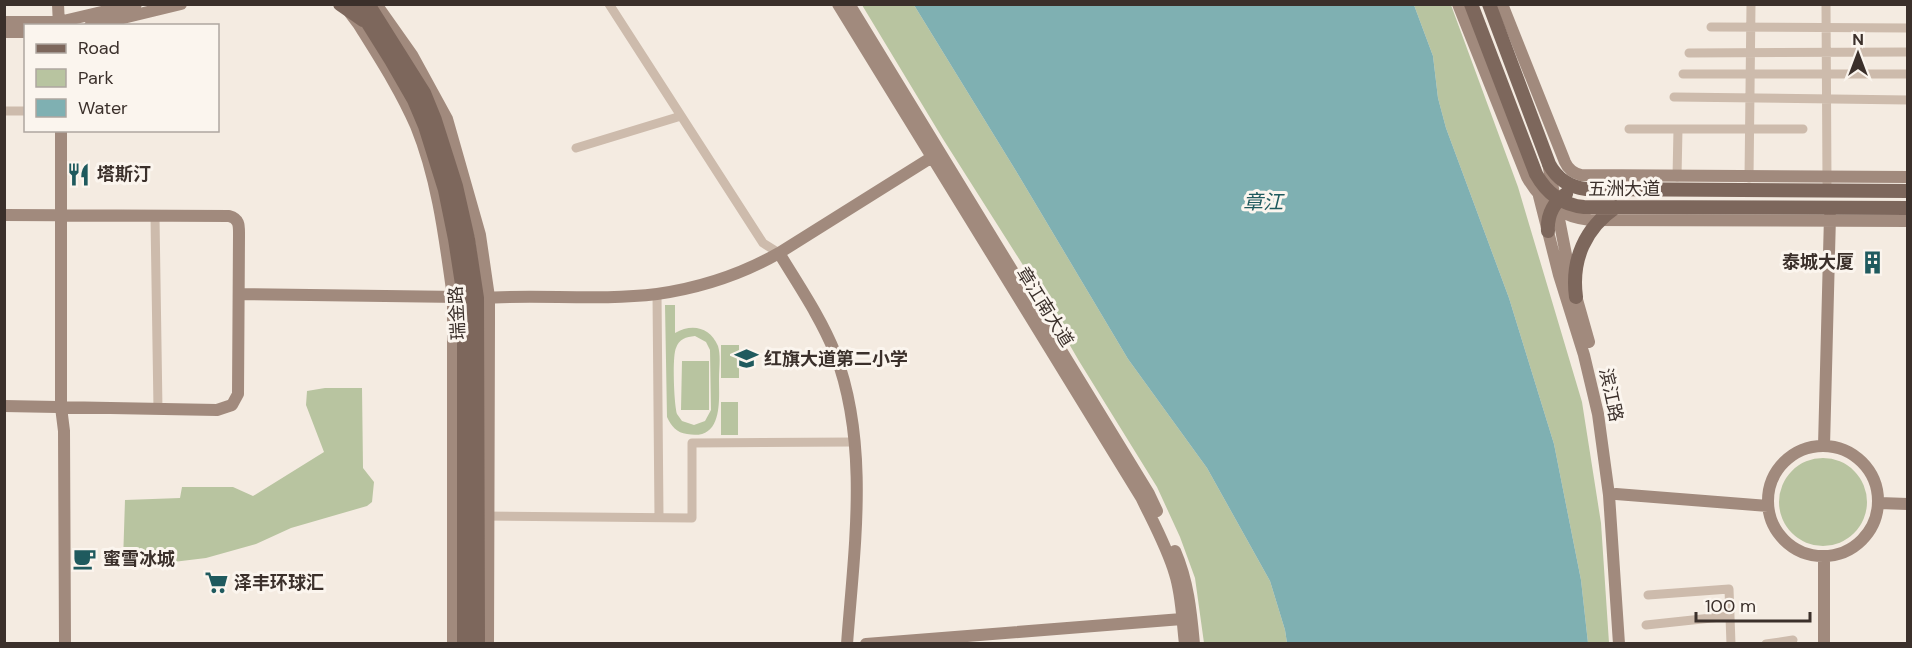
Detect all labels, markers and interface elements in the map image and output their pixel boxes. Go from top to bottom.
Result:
legend [24,24,219,132]
north arrow [1828,24,1888,84]
text: N [1852,29,1864,50]
text: Road [78,36,120,60]
text: Park [78,66,114,90]
text: Water [78,96,128,120]
restaurant icon: 塔斯汀 [66,161,92,187]
place label: 塔斯汀 [97,162,151,186]
street label: 五洲大道 [1588,177,1660,201]
water label: 章江 [1243,189,1285,215]
building icon: 泰城大厦 [1859,249,1885,275]
place label: 泰城大厦 [1782,250,1854,274]
street label: 章江南大道 [1011,262,1079,352]
street label: 瑞金路 [444,285,470,341]
school or university icon: 红旗大道第二小学 [733,346,759,372]
place label: 红旗大道第二小学 [764,347,908,371]
street label: 滨江路 [1594,366,1628,424]
cafe icon: 蜜雪冰城 [72,546,98,572]
place label: 蜜雪冰城 [103,547,175,571]
supermarket icon: 泽丰环球汇 [203,570,229,596]
place label: 泽丰环球汇 [234,571,324,595]
scale bar [1696,585,1810,623]
text: 100 m [1705,594,1756,618]

